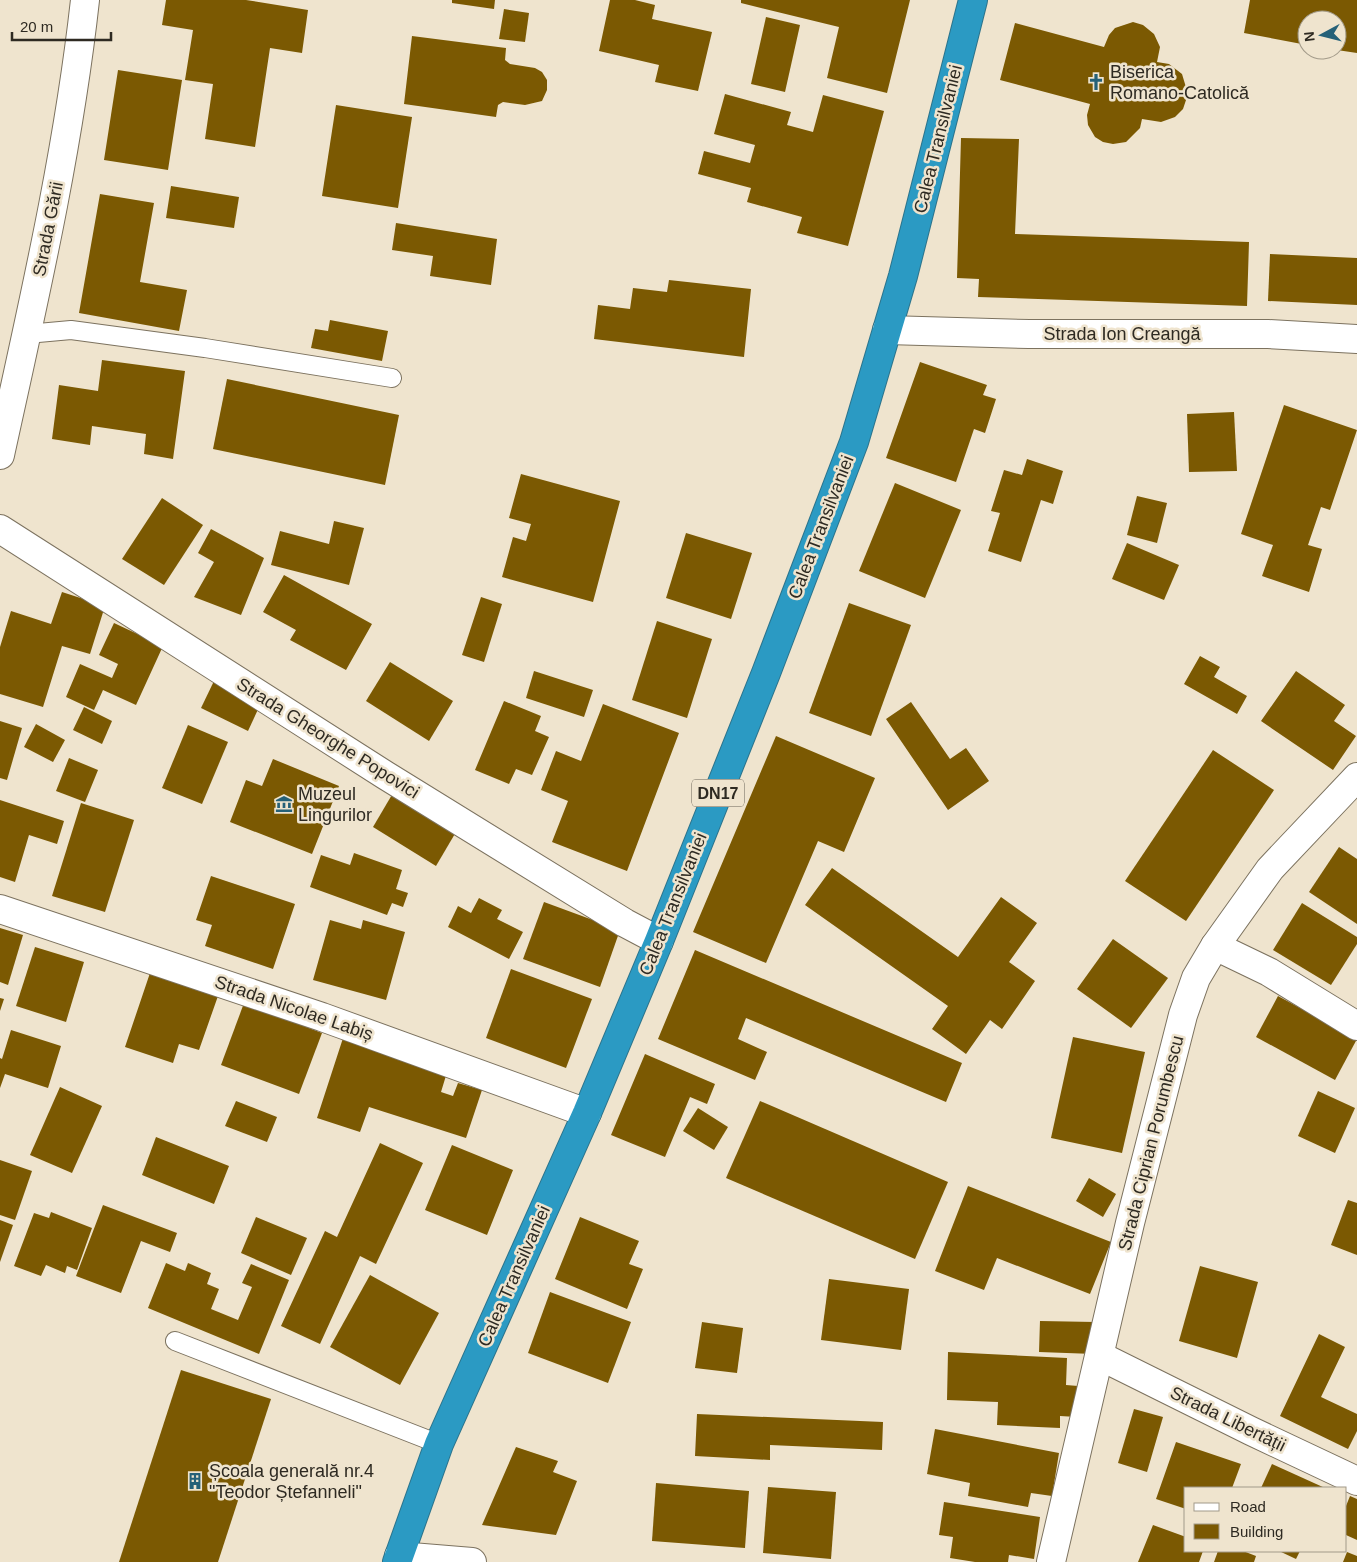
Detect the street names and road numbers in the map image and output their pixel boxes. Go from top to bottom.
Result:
street label: Calea Transilvaniei [910,63,966,215]
street label: Strada Gării [29,180,67,278]
street label: Strada Ion Creangă [1043,324,1202,344]
street label: Calea Transilvaniei [784,452,858,602]
street label: Strada Gheorghe Popovici [233,674,423,802]
road number: DN17 [692,780,744,806]
street label: Calea Transilvaniei [635,830,711,978]
street label: Strada Nicolae Labiș [212,972,376,1044]
street label: Strada Ciprian Porumbescu [1115,1033,1187,1253]
street label: Calea Transilvaniei [474,1202,554,1350]
street label: Strada Libertății [1167,1382,1289,1456]

